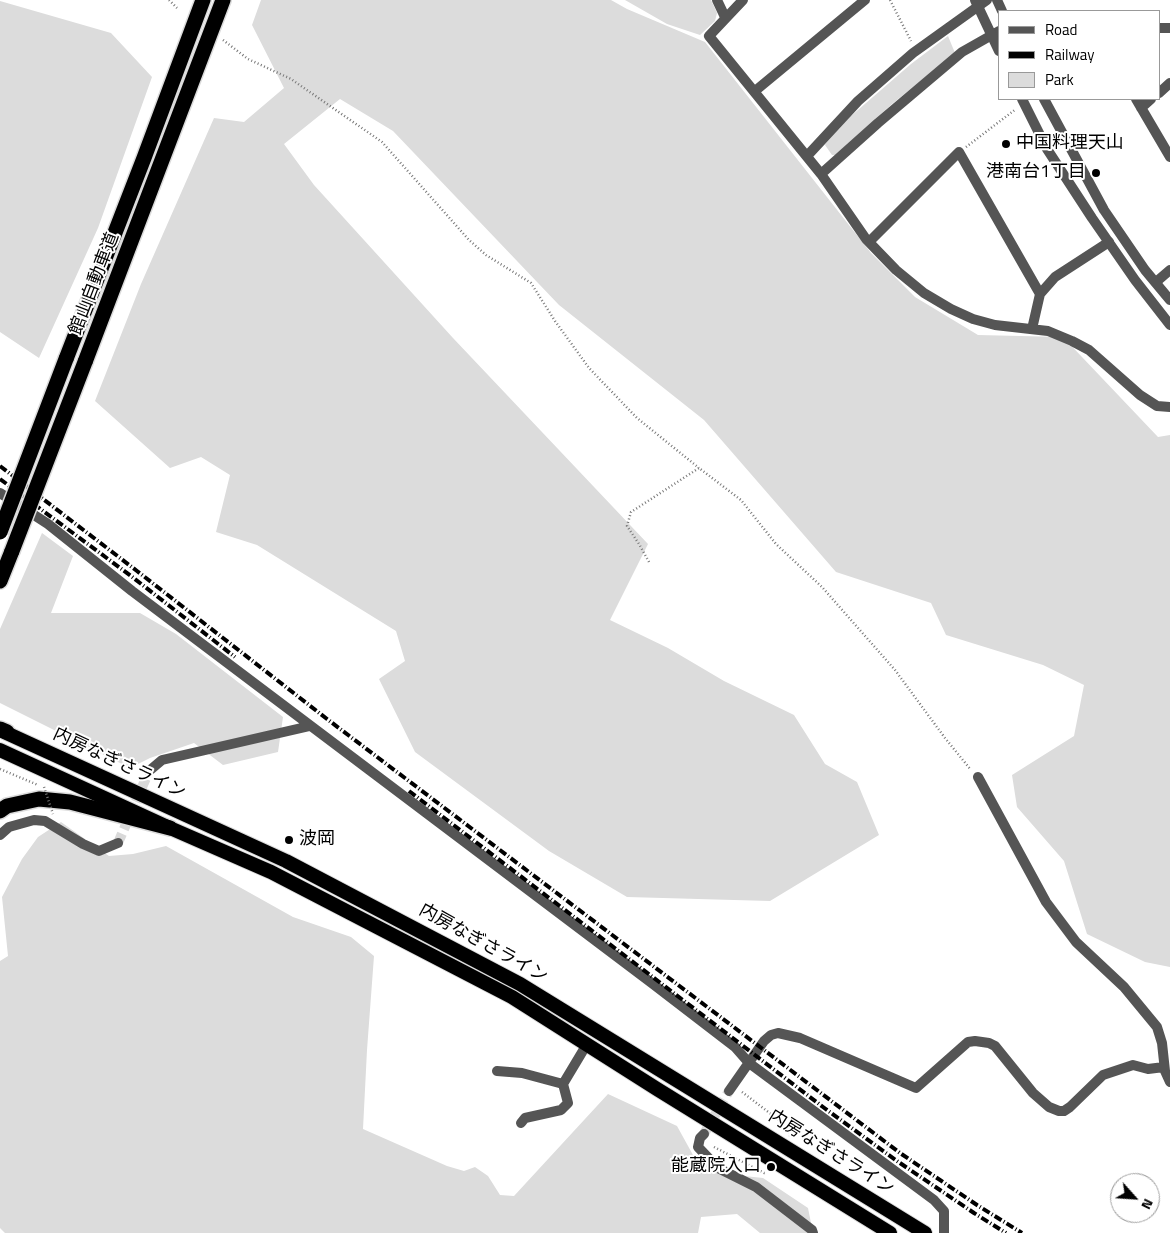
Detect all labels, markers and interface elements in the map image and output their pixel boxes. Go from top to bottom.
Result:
legend [998,10,1160,100]
text: Road [1045,18,1077,41]
text: Railway [1045,43,1095,66]
text: Park [1045,68,1074,91]
place label: 中国料理天山 [1016,133,1124,155]
marker: 中国料理天山 [1000,138,1012,150]
place label: 港南台1丁目 [986,162,1086,184]
marker: 港南台1丁目 [1090,167,1102,179]
street label: 館山自動車道 [66,230,124,338]
street label: 内房なぎさライン [49,724,189,804]
place label: 波岡 [299,829,335,851]
marker: 波岡 [283,834,295,846]
street label: 内房なぎさライン [415,900,551,988]
street label: 内房なぎさライン [764,1106,898,1200]
place label: 能蔵院入口 [671,1156,761,1178]
marker: 能蔵院入口 [765,1161,777,1173]
north arrow [1110,1173,1160,1223]
text: N [1136,1195,1160,1213]

